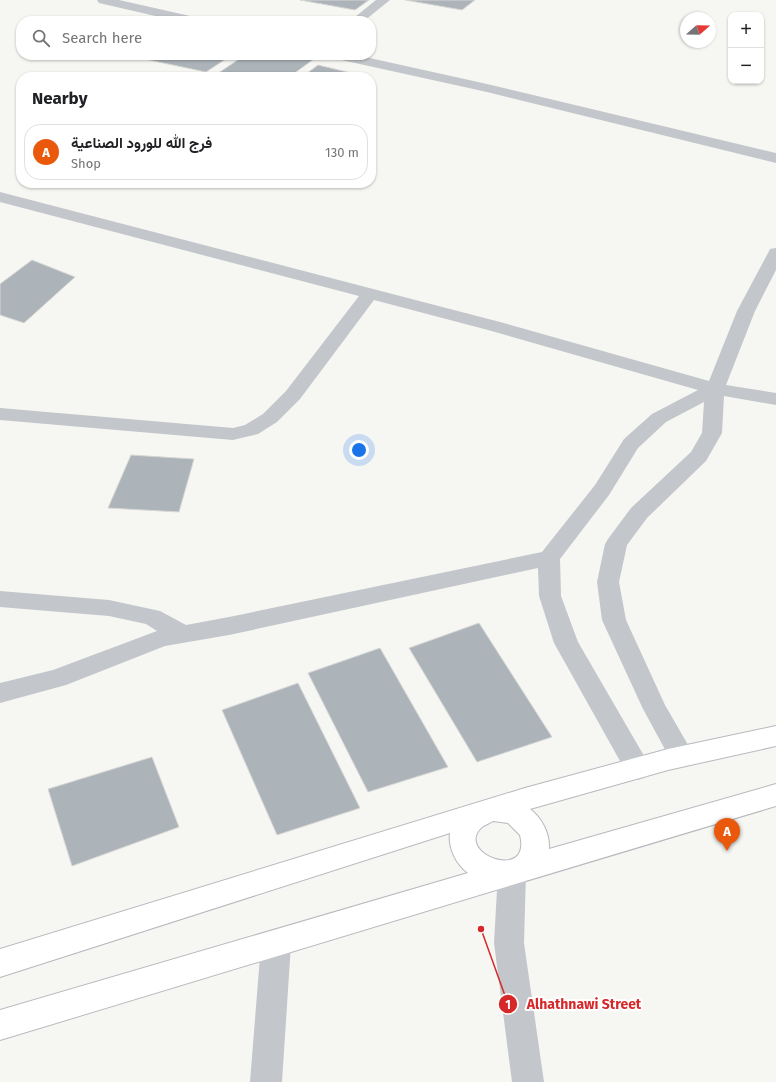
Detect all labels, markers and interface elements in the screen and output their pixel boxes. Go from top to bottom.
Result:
north arrow [680,12,716,48]
map controls [728,12,764,84]
button: + [728,12,764,48]
search box [16,16,376,60]
icon: search [30,27,52,49]
text: Search here [62,29,142,47]
button: − [728,48,764,84]
text: Nearby [32,88,87,109]
text: فرج الله للورود الصناعية [71,134,212,152]
text: A [42,145,50,160]
text: 130 m [325,145,359,160]
text: Shop [71,156,101,171]
your location [349,440,369,460]
pin: A [714,818,740,851]
callout: Alhathnawi Street [498,991,649,1017]
text: Alhathnawi Street [526,996,642,1013]
text: 1 [505,998,511,1012]

